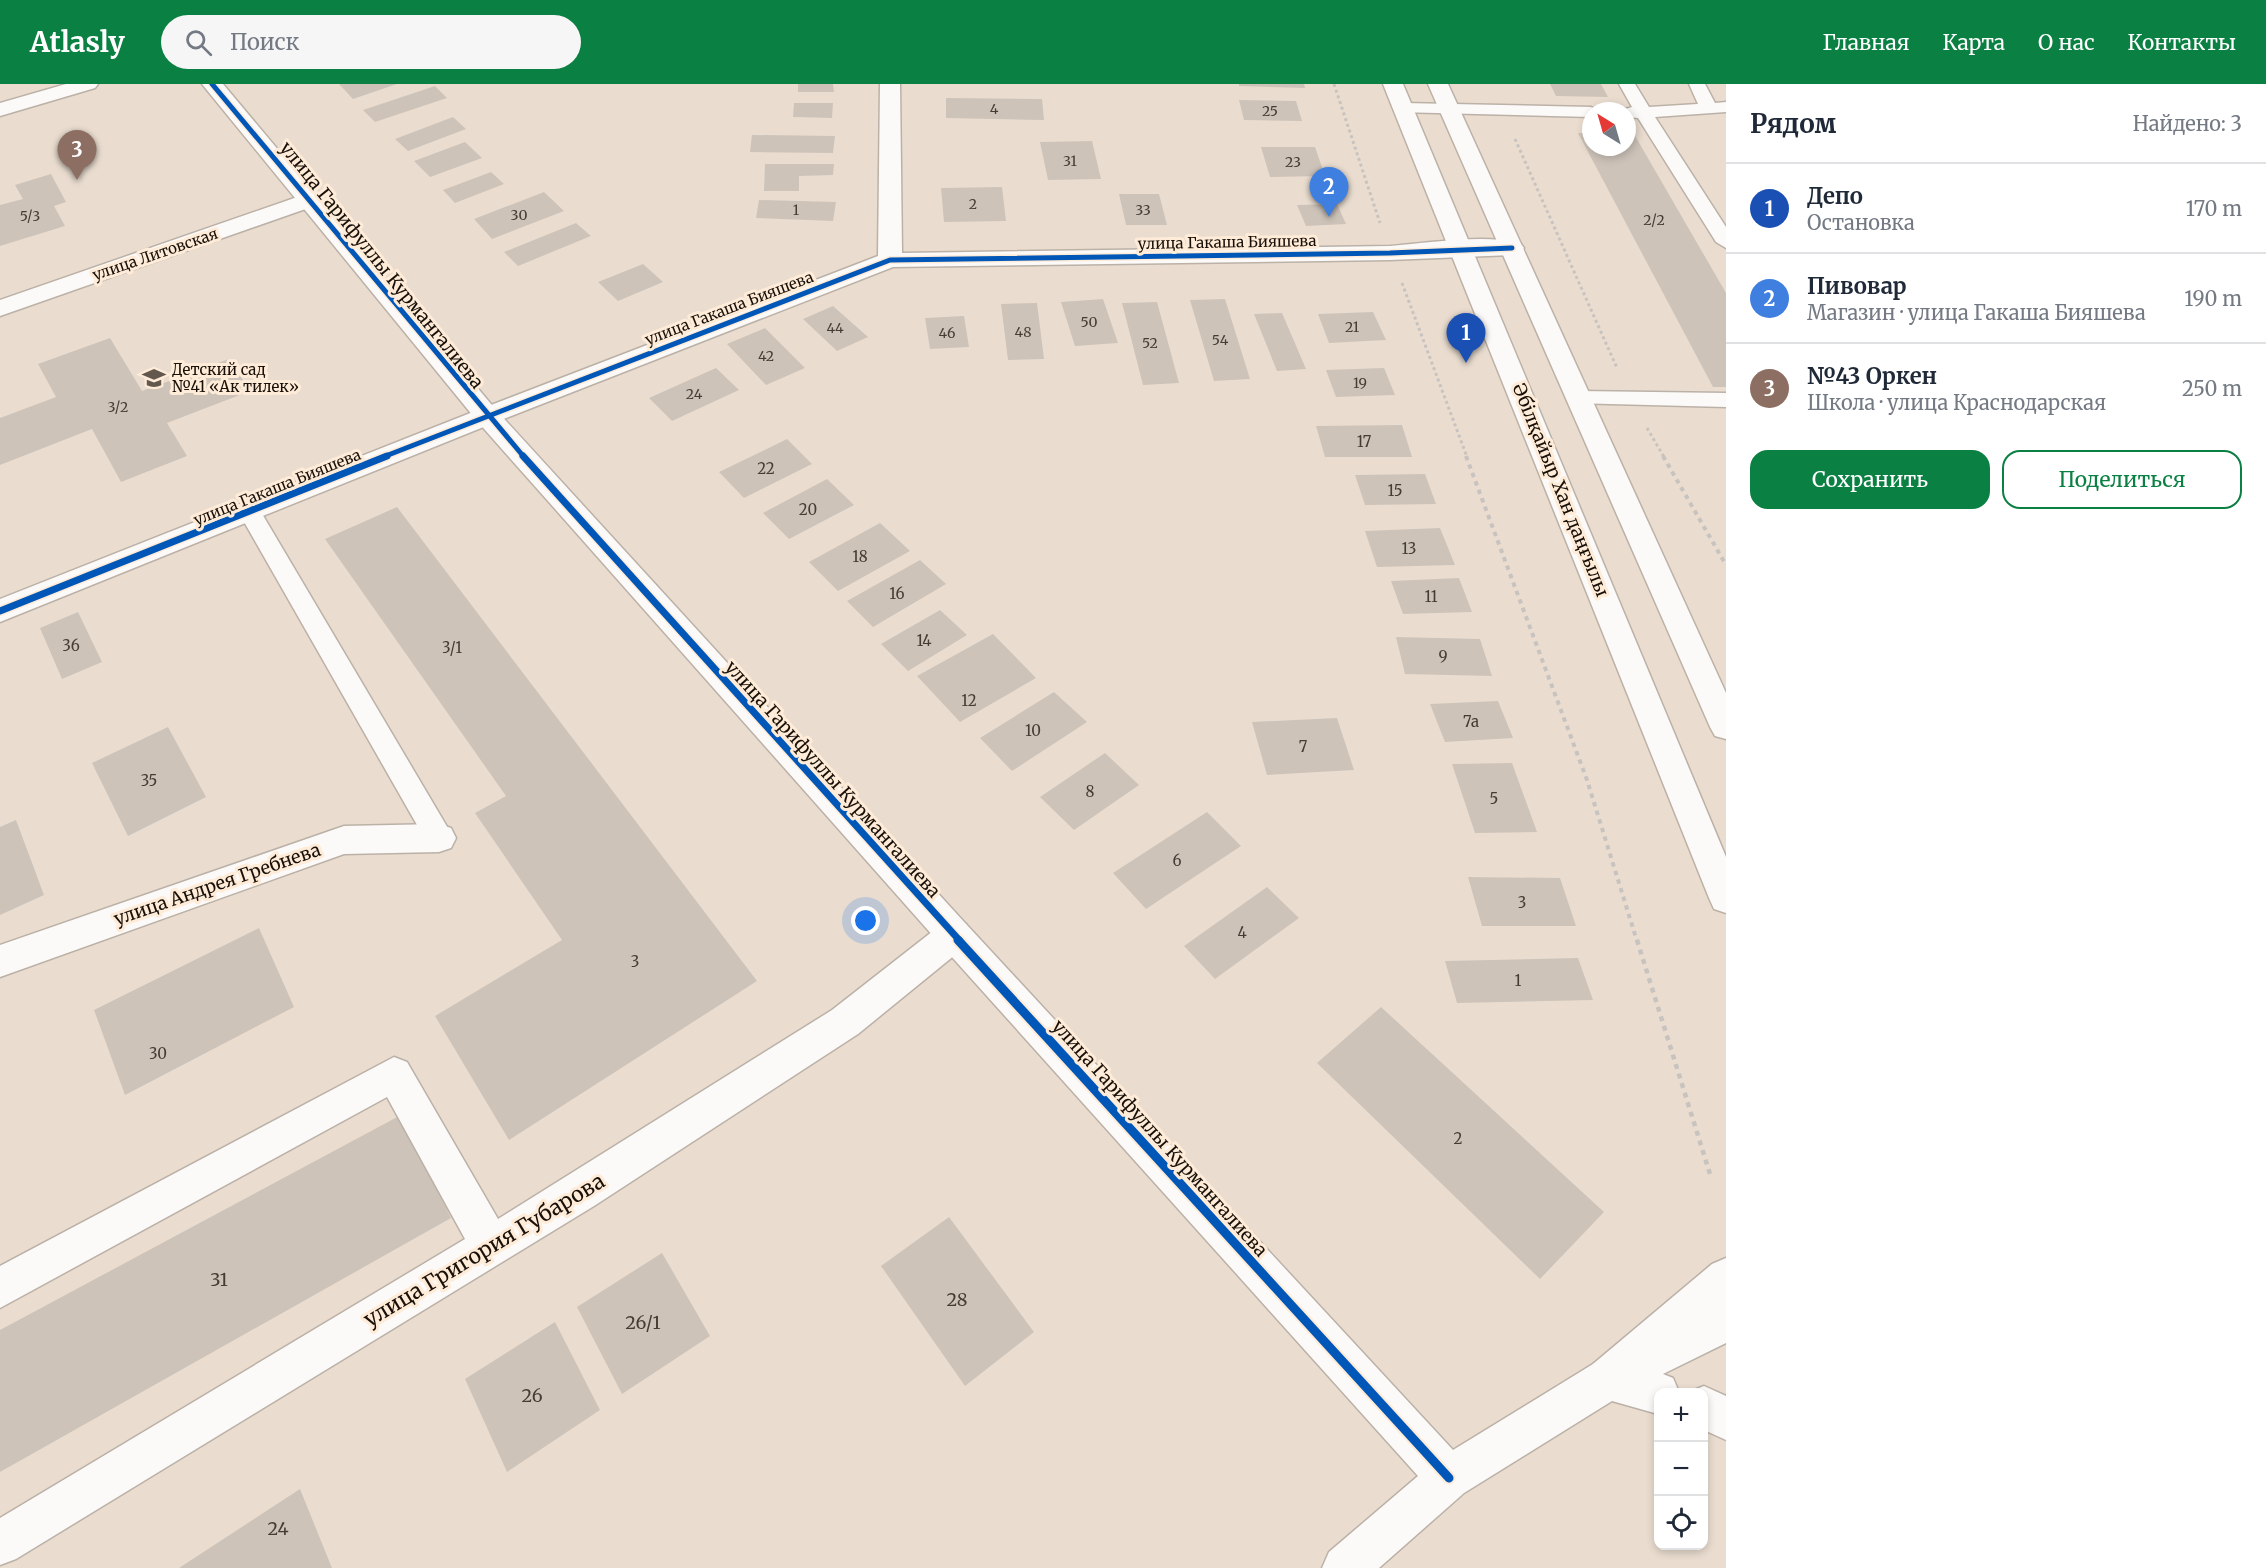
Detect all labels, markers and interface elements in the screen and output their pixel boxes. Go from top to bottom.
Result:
search box [161,15,581,69]
text: Atlasly [30,24,125,60]
icon: search [182,26,215,59]
text: Поиск [230,28,300,56]
text: Главная [1823,29,1910,56]
text: Карта [1943,29,2005,56]
text: О нас [2038,29,2095,56]
text: Контакты [2128,29,2236,56]
house number: 4 [990,100,999,118]
house number: 25 [1262,102,1278,120]
north arrow [1582,102,1636,156]
text: Рядом [1750,107,1836,140]
text: Найдено: 3 [2133,111,2242,136]
pin: 3 [58,130,97,180]
street label: улица Гарифуллы Курмангалиева [275,137,489,393]
house number: 31 [1063,152,1077,170]
house number: 23 [1285,153,1301,171]
pin: 2 [1310,168,1348,217]
text: Депо [1807,182,1863,210]
house number: 2 [969,195,977,213]
text: 1 [1765,196,1774,221]
text: 170 m [2186,196,2242,221]
house number: 1 [793,201,799,219]
house number: 33 [1135,201,1151,219]
house number: 30 [511,206,527,224]
house number: 5/3 [20,207,40,225]
text: Остановка [1807,210,1915,235]
house number: 2/2 [1643,211,1665,229]
street label: улица Литовская [90,224,220,284]
street label: улица Гакаша Бияшева [1137,231,1317,253]
street label: улица Гакаша Бияшева [642,267,816,349]
text: Пивовар [1807,272,1907,300]
text: 2 [1764,286,1775,311]
text: 190 m [2184,286,2242,311]
text: Магазин · улица Гакаша Бияшева [1807,300,2146,325]
house number: 50 [1081,313,1097,331]
pin: 1 [1446,314,1486,363]
house number: 21 [1345,318,1359,336]
house number: 44 [826,319,844,337]
house number: 48 [1015,323,1031,341]
house number: 46 [939,324,955,342]
house number: 54 [1212,331,1229,349]
house number: 52 [1142,334,1158,352]
house number: 42 [758,347,774,365]
place label: Детский сад №41 «Ак тилек» [172,360,299,396]
text: №43 Оркен [1807,362,1937,390]
school or university icon: Детский сад №41 «Ак тилек» [141,365,167,391]
house number: 19 [1353,374,1367,392]
text: 3 [1764,376,1775,401]
text: 250 m [2182,376,2242,401]
street label: Әбілқайыр Хан даңғылы [1508,380,1614,600]
house number: 24 [686,385,703,403]
text: Школа · улица Краснодарская [1807,390,2106,415]
house number: 3/2 [108,398,128,416]
house number: 17 [1357,432,1372,451]
street label: улица Гакаша Бияшева [191,445,363,529]
button: Сохранить [1750,450,1990,509]
button: Поделиться [2002,450,2242,509]
house number: 22 [757,459,775,478]
house number: 15 [1387,481,1403,500]
house number: 20 [799,500,817,519]
house number: 13 [1402,539,1416,558]
house number: 18 [852,547,868,566]
house number: 16 [889,584,905,603]
house number: 11 [1424,587,1438,606]
house number: 14 [916,631,932,650]
house number: 36 [62,636,80,655]
house number: 3/1 [442,638,462,657]
house number: 9 [1438,647,1448,666]
street label: улица Гарифуллы Курмангалиева [720,656,946,903]
house number: 12 [961,691,977,710]
house number: 7а [1463,712,1479,731]
house number: 10 [1025,721,1041,740]
house number: 7 [1299,737,1308,756]
house number: 35 [141,771,157,790]
house number: 8 [1086,782,1095,801]
house number: 5 [1490,789,1498,808]
street label: улица Андрея Гребнева [111,838,324,930]
house number: 6 [1172,851,1182,870]
house number: 3 [1518,893,1526,912]
your location [851,906,880,935]
house number: 4 [1237,923,1247,942]
house number: 3 [631,952,639,971]
house number: 1 [1515,971,1522,990]
street label: улица Гарифуллы Курмангалиева [1047,1015,1273,1262]
house number: 30 [149,1044,167,1063]
house number: 2 [1454,1129,1463,1148]
street label: улица Григория Губарова [359,1167,609,1333]
house number: 31 [210,1268,228,1291]
house number: 28 [946,1288,968,1311]
house number: 26/1 [625,1311,661,1334]
house number: 26 [521,1384,543,1407]
map controls [1654,1388,1708,1550]
button: + [1654,1388,1708,1442]
button: − [1654,1442,1708,1496]
button: locate [1654,1496,1708,1550]
house number: 24 [267,1517,289,1540]

